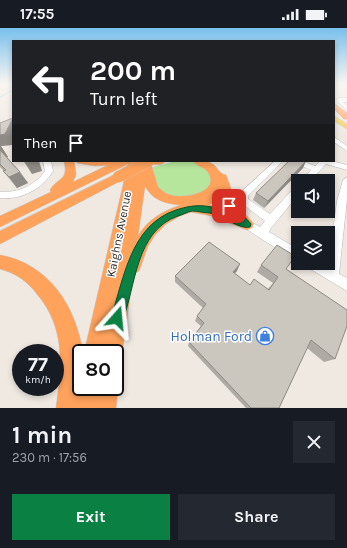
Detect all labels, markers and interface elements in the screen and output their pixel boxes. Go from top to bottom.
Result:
text: 17:55 [20,5,54,23]
text: 200 m [90,54,176,87]
icon: left [24,56,76,108]
text: Turn left [90,88,158,110]
icon: arrive [65,132,87,154]
text: Then [24,134,57,152]
map controls [291,174,335,270]
button: sound [291,174,335,218]
pin [212,189,246,223]
street label: Kaighns Avenue [104,190,134,278]
icon: arrive [218,195,240,217]
button: layers [291,226,335,270]
position arrow [96,297,138,339]
shop icon: Holman Ford [255,326,275,346]
place label: Holman Ford [171,328,252,345]
speed limit sign: 80 [72,344,124,396]
text: 77 [28,353,48,376]
text: km/h [25,374,51,386]
text: 1 min [12,421,72,449]
button: close [293,421,335,463]
text: 230 m · 17:56 [12,450,87,465]
button: Exit [12,494,170,540]
button: Share [178,494,335,540]

